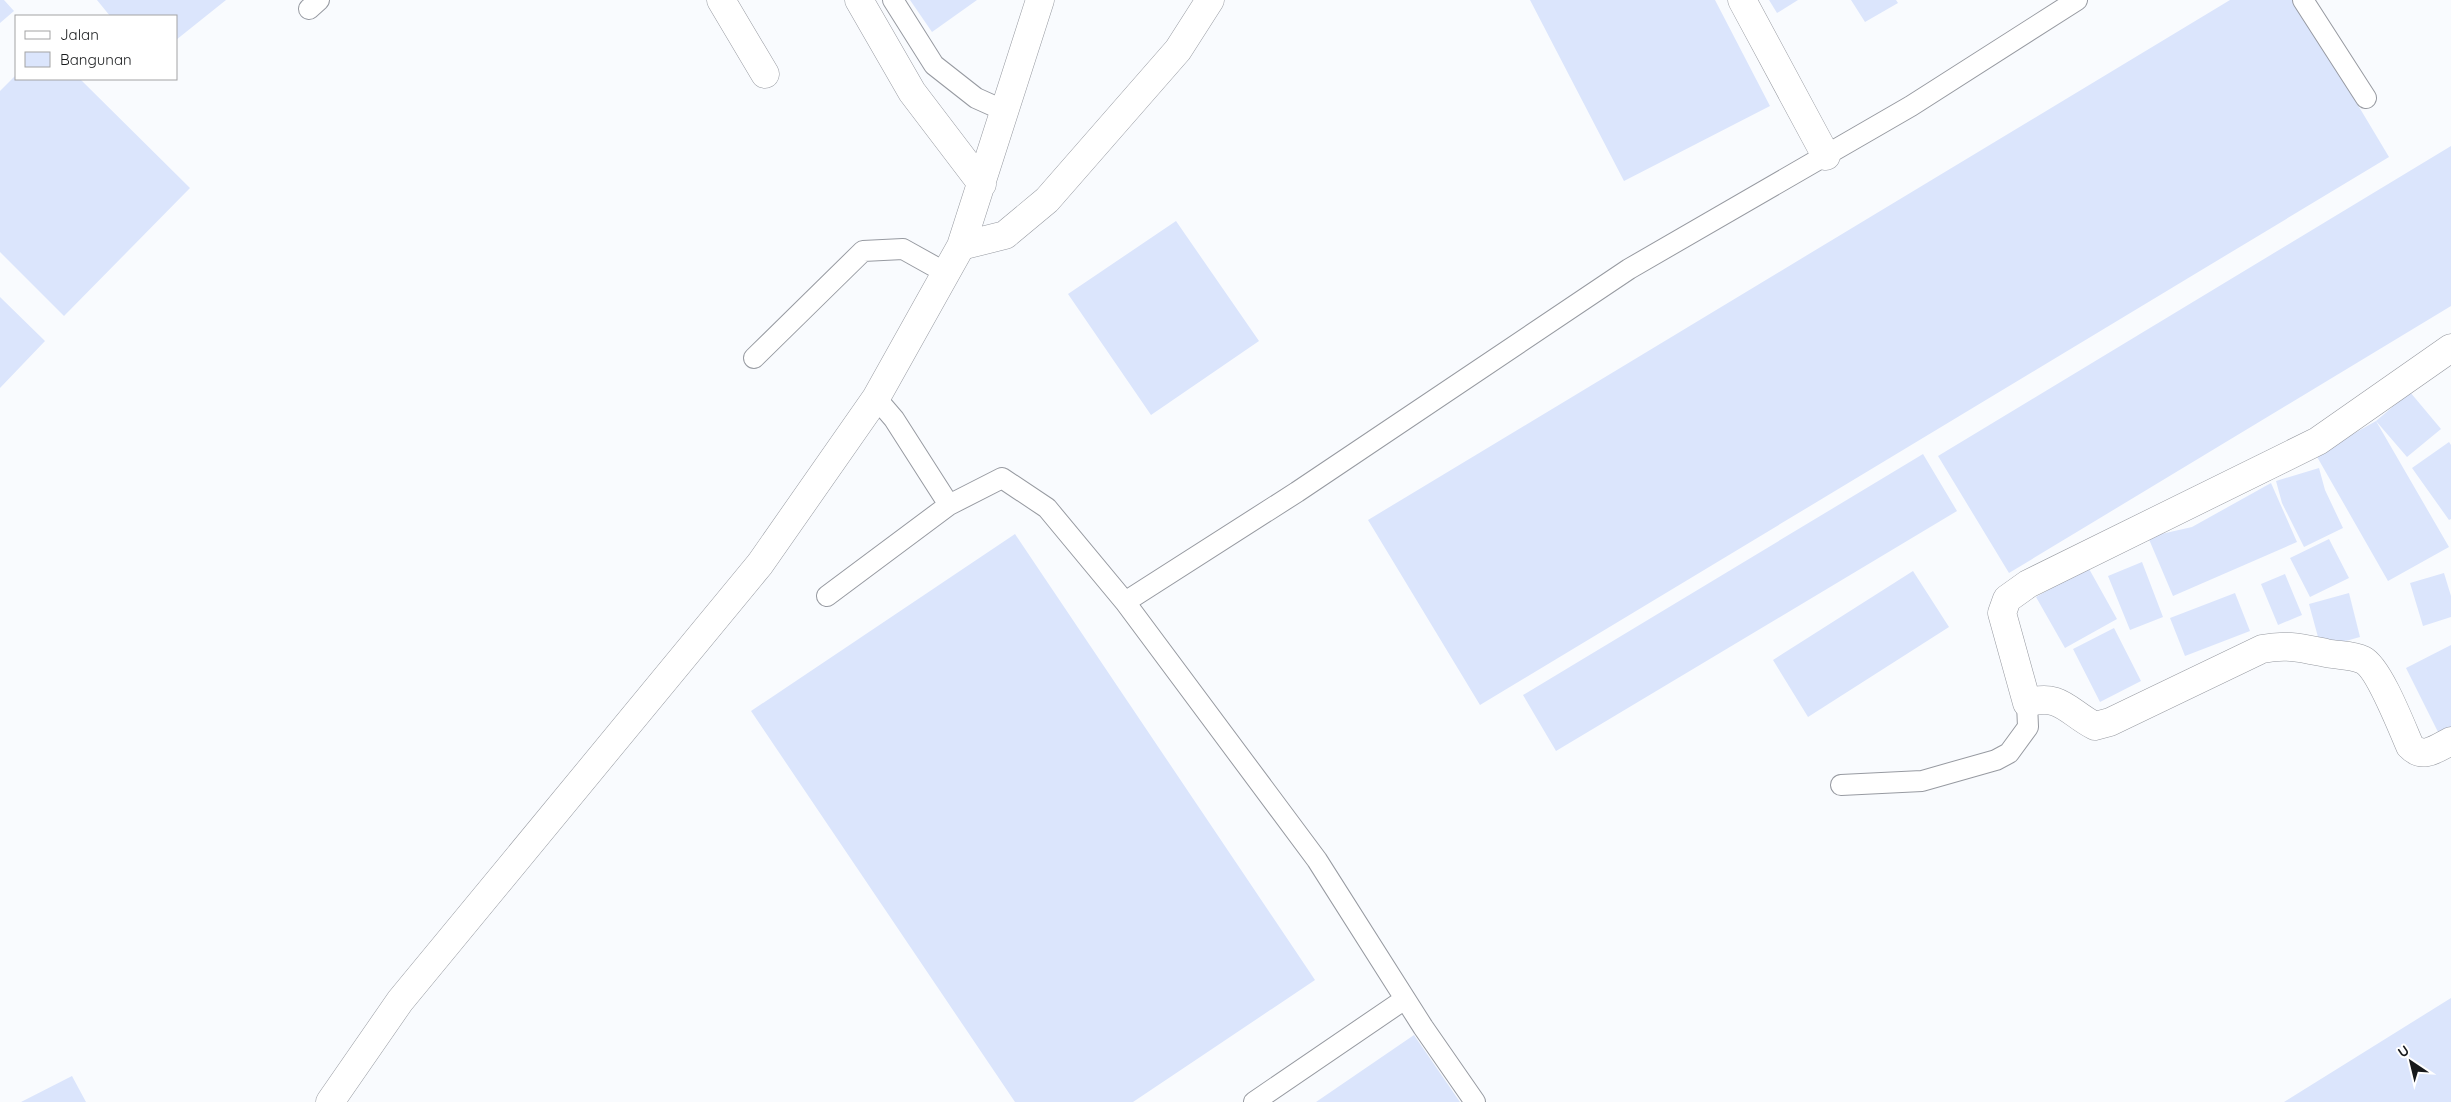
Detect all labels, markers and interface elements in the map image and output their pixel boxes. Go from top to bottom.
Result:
legend [15,15,178,80]
text: Jalan [60,25,99,44]
text: Bangunan [60,50,132,69]
north arrow [2386,1037,2436,1087]
text: U [2394,1041,2413,1062]

